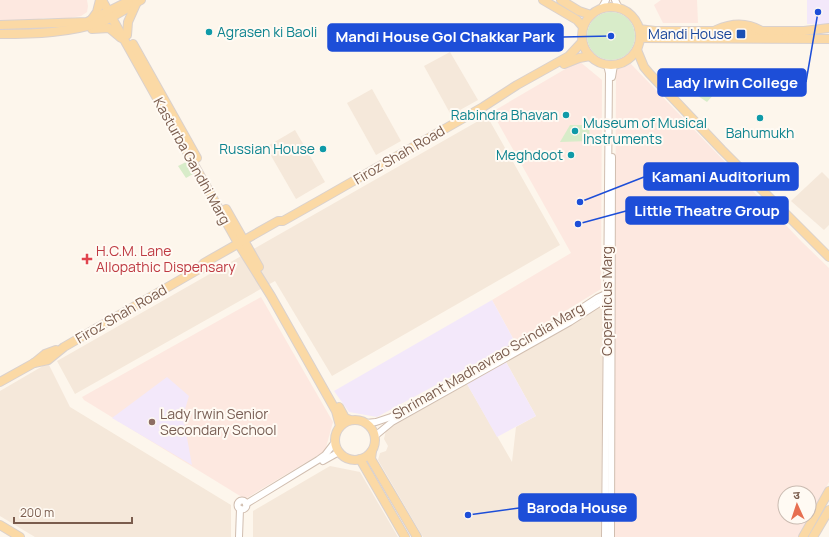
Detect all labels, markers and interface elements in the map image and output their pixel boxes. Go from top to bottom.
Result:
place label: Agrasen ki Baoli [217,22,317,41]
callout: Mandi House Gol Chakkar Park [328,24,563,51]
place label: Mandi House [648,24,732,43]
text: Mandi House Gol Chakkar Park [335,26,556,47]
marker: Agrasen ki Baoli [204,27,214,37]
marker: Mandi House [735,28,747,40]
callout: Lady Irwin College [658,69,806,96]
text: Lady Irwin College [666,72,798,93]
street label: Kasturba Gandhi Marg [150,94,235,228]
place label: Rabindra Bhavan [451,105,558,124]
marker: Rabindra Bhavan [561,110,571,120]
place label: Museum of Musical Instruments [583,113,707,148]
marker: Bahumukh [755,113,765,123]
street label: Firoz Shah Road [350,121,448,188]
place label: Bahumukh [726,123,794,142]
marker: Museum of Musical Instruments [570,126,580,136]
place label: Russian House [219,139,315,158]
marker: Russian House [318,144,328,154]
place label: Meghdoot [496,145,563,164]
marker: Meghdoot [566,150,576,160]
callout: Kamani Auditorium [644,163,798,190]
text: Kamani Auditorium [652,166,790,187]
callout: Little Theatre Group [626,197,788,224]
text: Little Theatre Group [634,200,780,221]
place label: H.C.M. Lane Allopathic Dispensary [96,241,236,276]
street label: Copernicus Marg [597,246,616,356]
marker: H.C.M. Lane Allopathic Dispensary [81,253,93,265]
street label: Firoz Shah Road [72,280,170,347]
street label: Shrimant Madhavrao Scindia Marg [388,298,587,423]
place label: Lady Irwin Senior Secondary School [160,404,277,439]
marker: Lady Irwin Senior Secondary School [147,417,157,427]
north arrow [777,485,817,525]
text: उ [793,487,801,502]
callout: Baroda House [519,494,636,521]
text: Baroda House [527,497,627,518]
scale bar [14,499,132,525]
text: 200 m [20,504,54,521]

